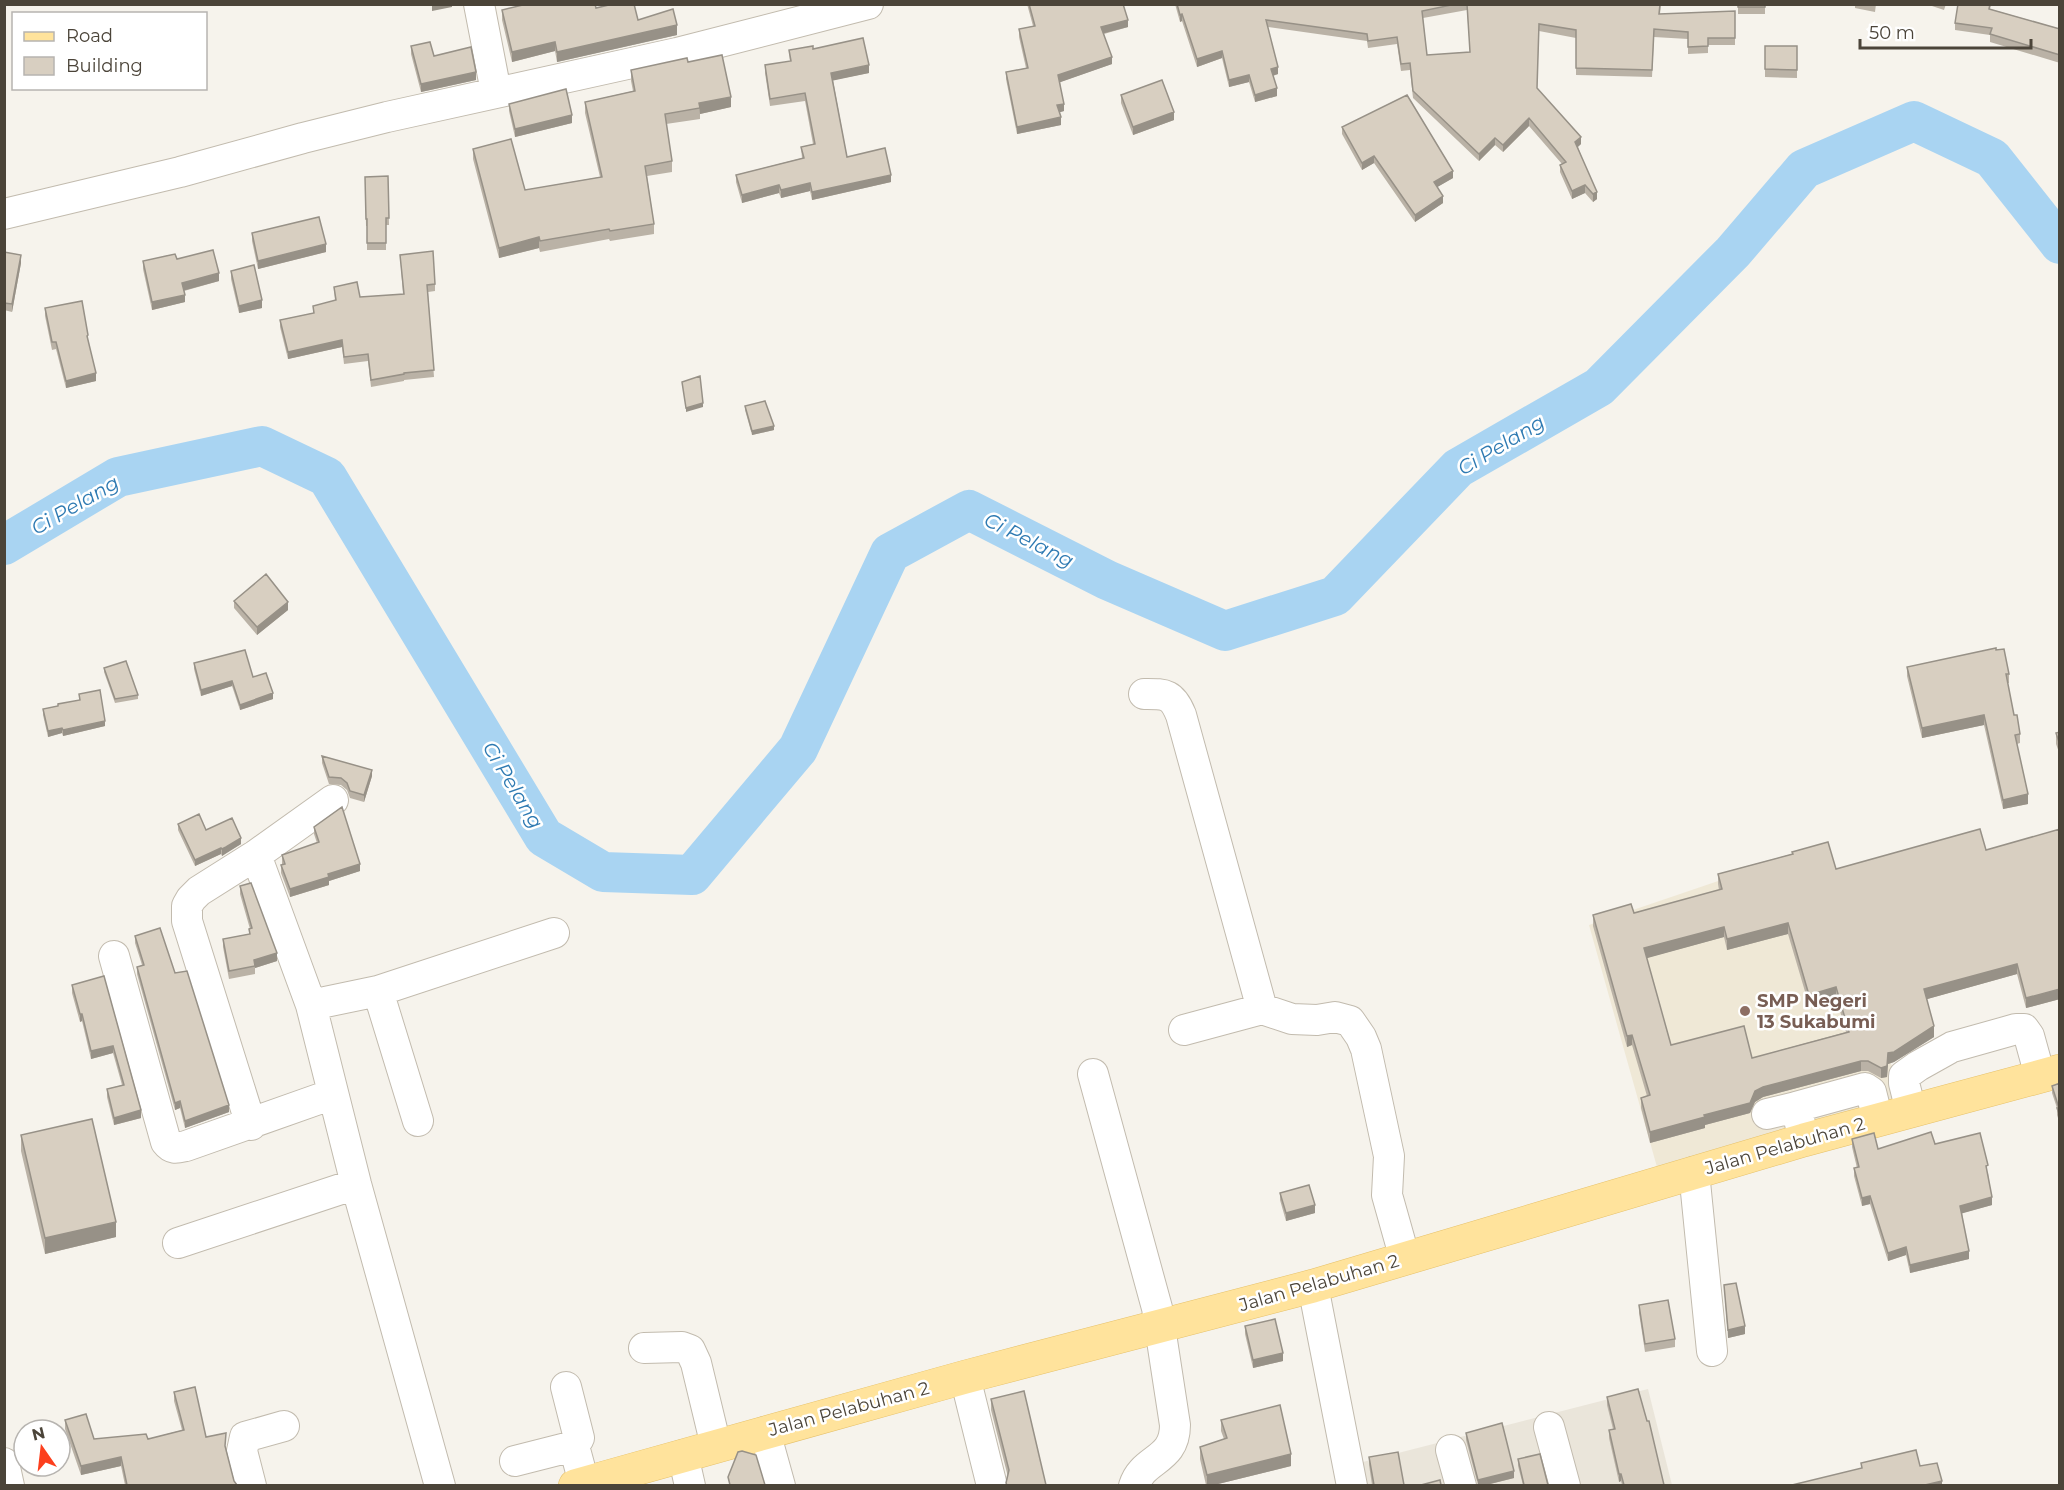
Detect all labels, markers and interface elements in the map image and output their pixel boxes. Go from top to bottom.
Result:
legend [12,12,207,90]
scale bar [1860,12,2031,50]
text: 50 m [1869,22,1915,44]
text: Road [66,25,113,47]
text: Building [66,55,143,77]
water label: Ci Pelang [1453,410,1549,480]
water label: Ci Pelang [27,470,123,540]
water label: Ci Pelang [980,507,1078,573]
water label: Ci Pelang [478,737,548,833]
place label: SMP Negeri 13 Sukabumi [1757,990,1875,1033]
marker: SMP Negeri 13 Sukabumi [1738,1004,1752,1018]
street label: Jalan Pelabuhan 2 [1702,1113,1867,1180]
street label: Jalan Pelabuhan 2 [1236,1250,1401,1317]
street label: Jalan Pelabuhan 2 [765,1377,932,1441]
north arrow [12,1418,72,1478]
text: N [30,1423,47,1445]

